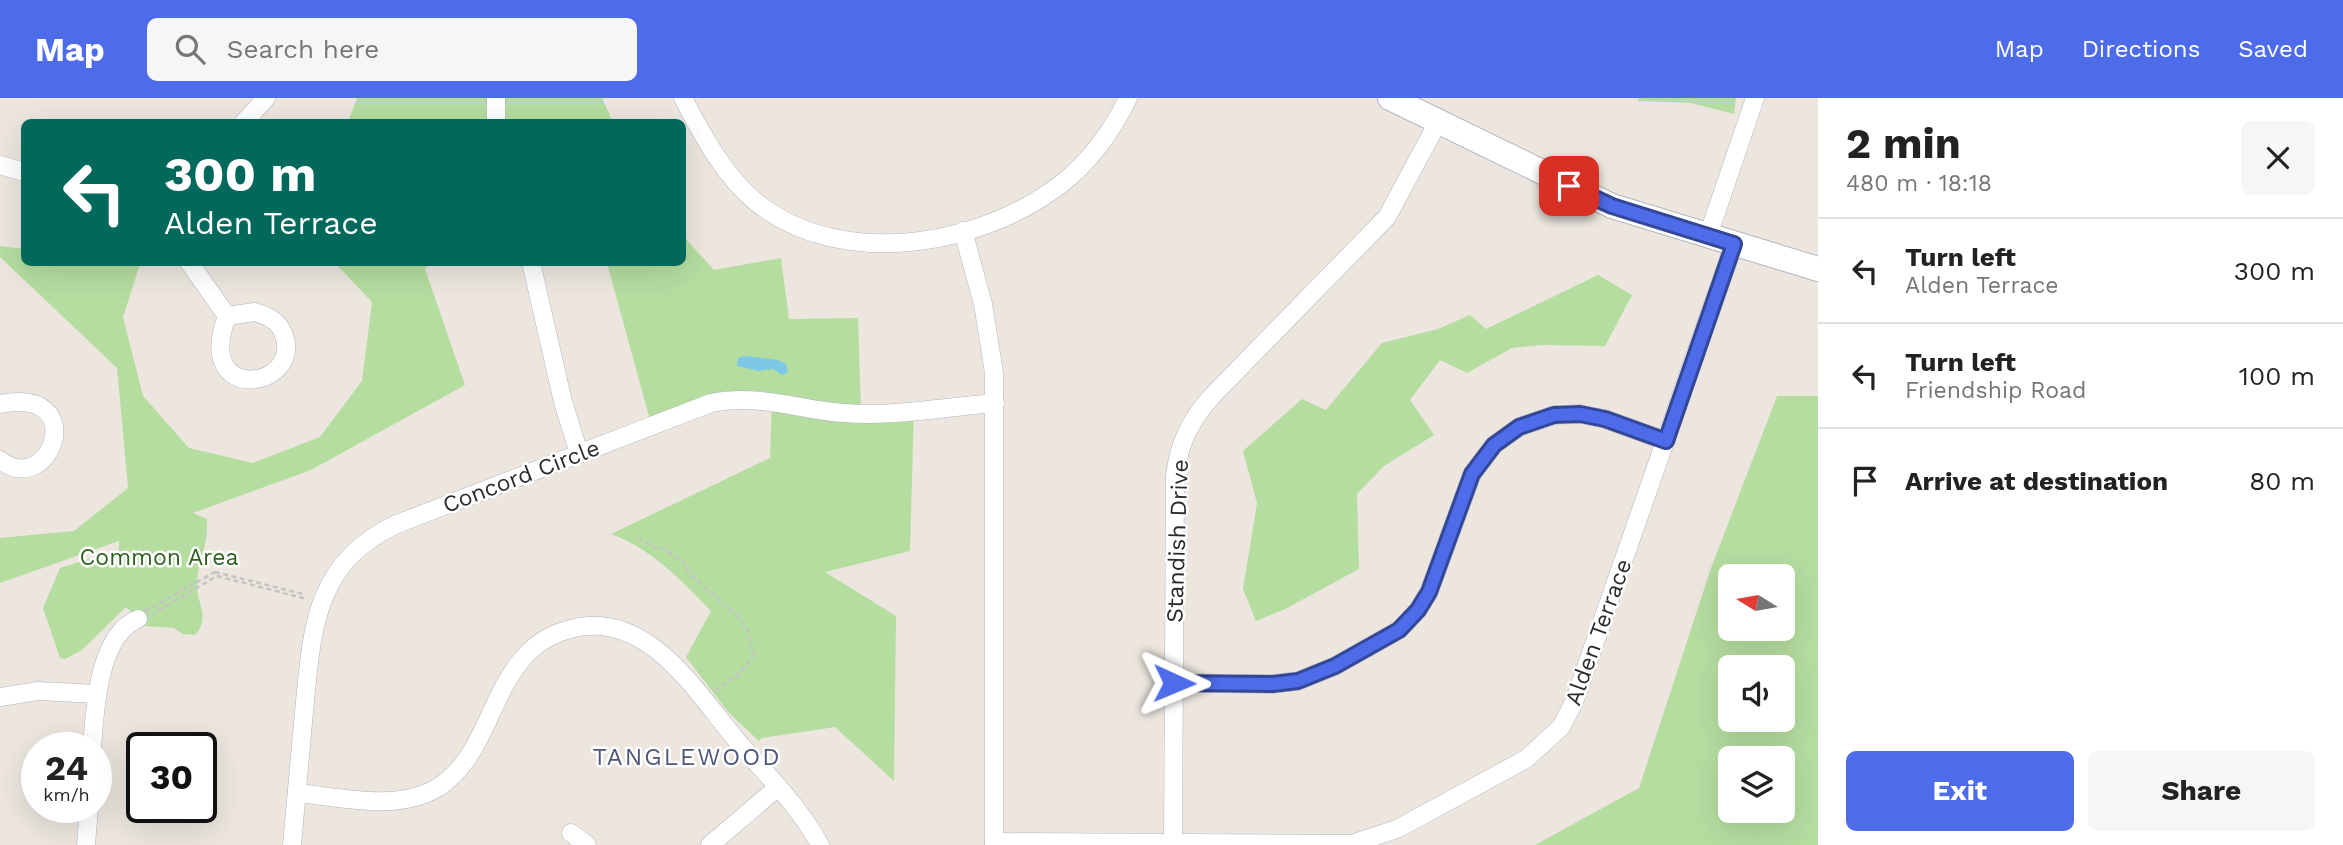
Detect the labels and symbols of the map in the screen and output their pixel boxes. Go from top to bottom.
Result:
pin [1539,156,1599,216]
street label: Concord Circle [439,434,603,519]
street label: Standish Drive [1161,459,1194,623]
park label: Common Area [80,544,238,571]
street label: Alden Terrace [1560,555,1637,709]
north arrow [1718,564,1796,640]
position arrow [1137,646,1211,720]
speed limit sign: 30 [126,732,217,823]
district label: TANGLEWOOD [593,743,781,771]

